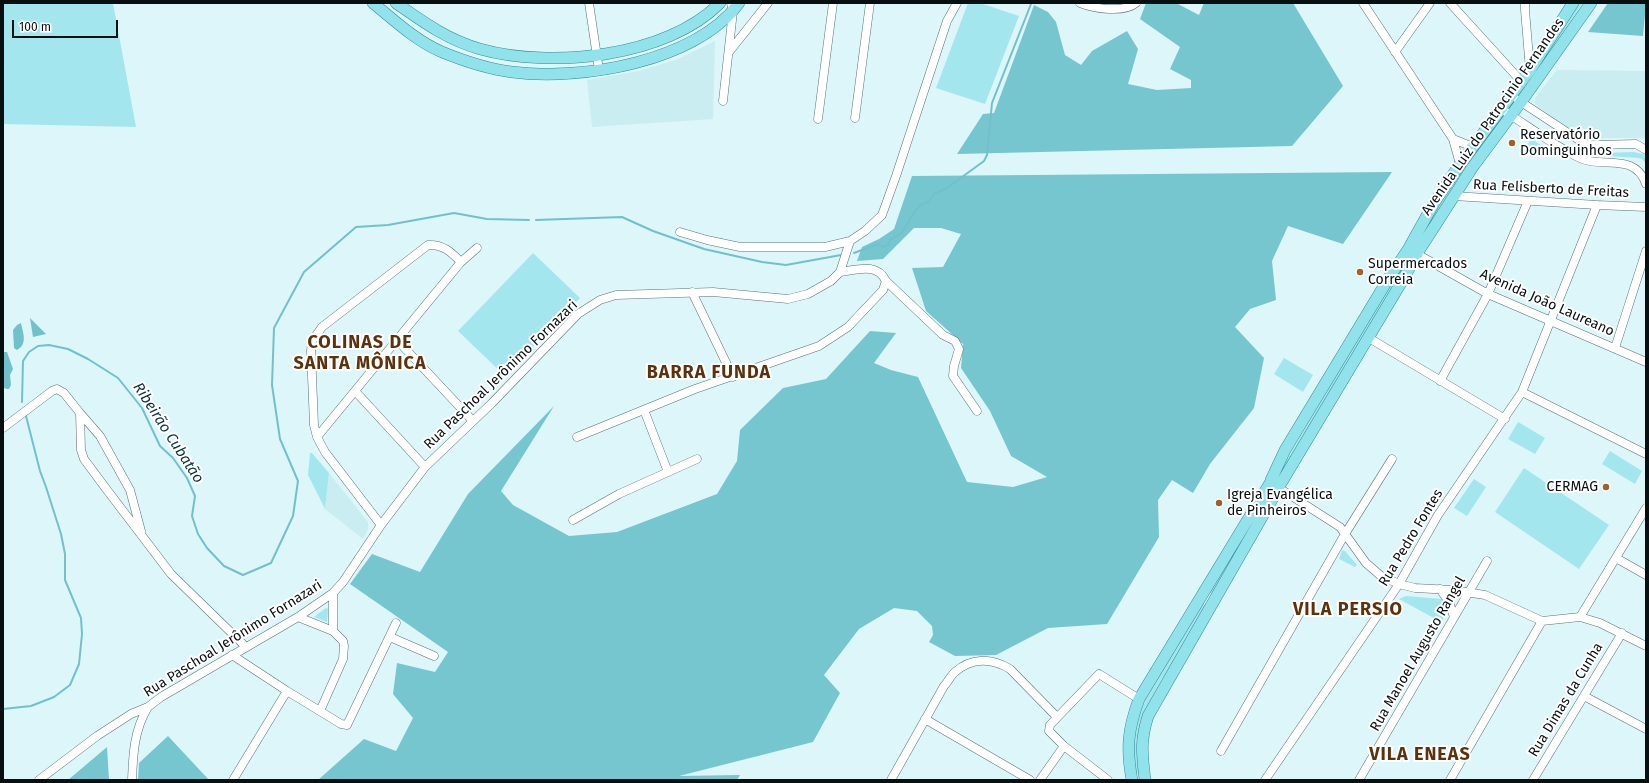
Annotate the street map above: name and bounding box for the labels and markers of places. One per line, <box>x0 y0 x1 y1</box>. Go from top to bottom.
place label: Reservatório Dominguinhos <box>1520 127 1612 160</box>
marker: Reservatório Dominguinhos <box>1507 138 1517 148</box>
place label: Supermercados Correia <box>1368 256 1467 288</box>
marker: Supermercados Correia <box>1355 267 1365 277</box>
place label: CERMAG <box>1547 479 1598 495</box>
marker: CERMAG <box>1601 482 1611 492</box>
place label: Igreja Evangélica de Pinheiros <box>1227 487 1333 520</box>
marker: Igreja Evangélica de Pinheiros <box>1214 498 1224 508</box>

